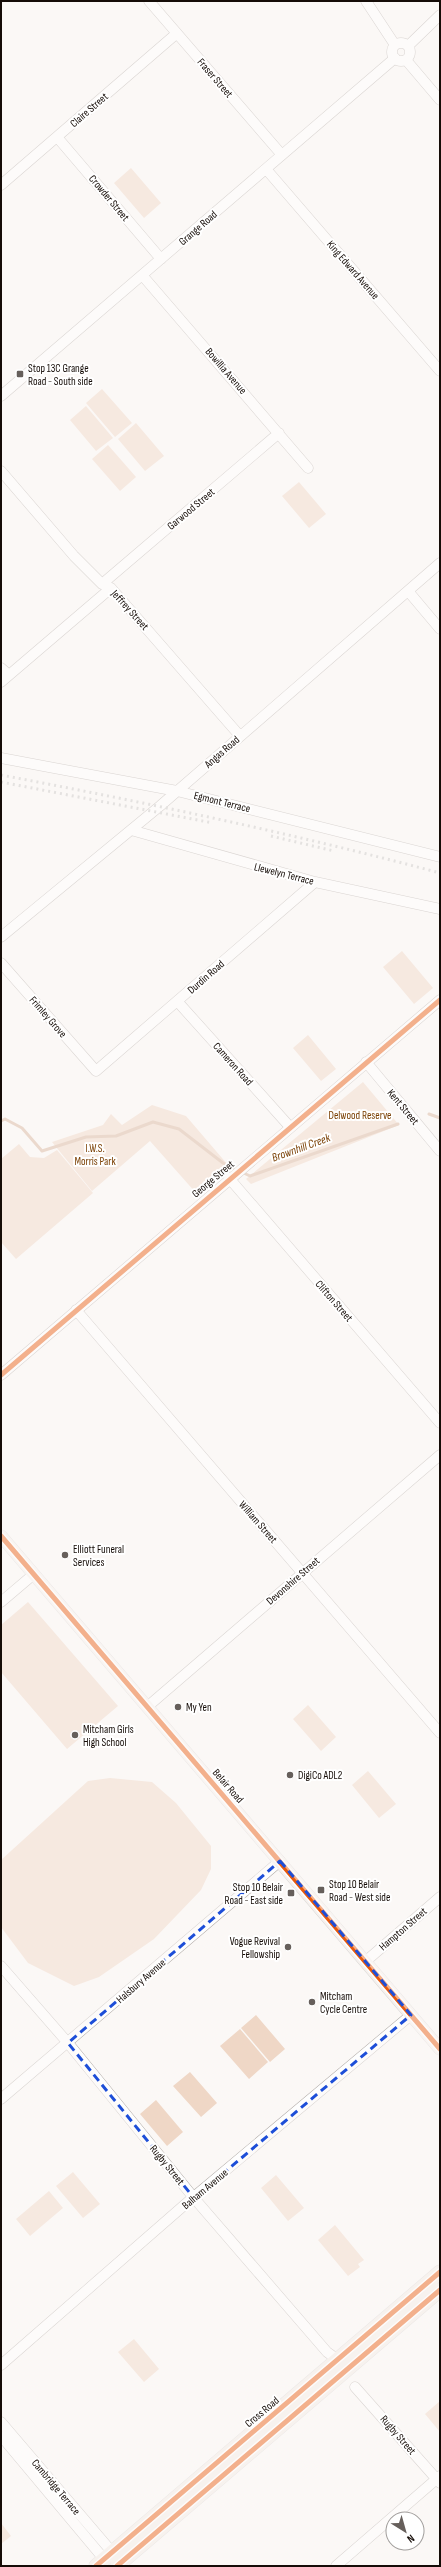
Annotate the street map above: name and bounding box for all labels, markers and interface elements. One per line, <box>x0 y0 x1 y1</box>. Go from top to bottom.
street label: Fraser Street <box>194 56 236 101</box>
street label: Claire Street <box>67 90 111 130</box>
street label: Crowder Street <box>86 172 132 224</box>
street label: Grange Road <box>176 208 220 248</box>
street label: King Edward Avenue <box>324 238 382 302</box>
street label: Bowillia Avenue <box>202 345 250 397</box>
place label: Stop 13C Grange Road - South side <box>28 362 93 388</box>
marker: Stop 13C Grange Road - South side <box>15 369 25 379</box>
street label: Garwood Street <box>165 485 218 533</box>
street label: Jeffrey Street <box>108 587 152 633</box>
street label: Angas Road <box>201 733 242 771</box>
street label: Egmont Terrace <box>192 789 252 815</box>
street label: Llewelyn Terrace <box>253 860 315 888</box>
street label: Durdin Road <box>185 957 227 996</box>
street label: Frimley Grove <box>27 994 69 1040</box>
street label: Cameron Road <box>210 1040 256 1088</box>
street label: Kent Street <box>384 1087 422 1128</box>
park label: Delwood Reserve <box>328 1109 392 1122</box>
water label: Brownhill Creek <box>270 1130 333 1165</box>
park label: I.W.S. Morris Park <box>74 1142 116 1168</box>
street label: George Street <box>189 1157 237 1200</box>
street label: Clifton Street <box>313 1278 356 1325</box>
street label: William Street <box>236 1498 280 1546</box>
place label: Elliott Funeral Services <box>73 1543 124 1569</box>
marker: Elliott Funeral Services <box>60 1550 70 1560</box>
street label: Devonshire Street <box>264 1554 323 1608</box>
place label: My Yen <box>186 1701 212 1714</box>
marker: My Yen <box>173 1702 183 1712</box>
place label: Mitcham Girls High School <box>83 1723 134 1749</box>
marker: Mitcham Girls High School <box>70 1730 80 1740</box>
street label: Belair Road <box>210 1766 247 1806</box>
place label: DigiCo ADL2 <box>298 1769 343 1782</box>
marker: DigiCo ADL2 <box>285 1770 295 1780</box>
place label: Stop 10 Belair Road - West side <box>329 1878 390 1904</box>
place label: Stop 10 Belair Road - East side <box>224 1881 283 1907</box>
marker: Stop 10 Belair Road - West side <box>316 1885 326 1895</box>
marker: Stop 10 Belair Road - East side <box>286 1888 296 1898</box>
street label: Hampton Street <box>376 1904 430 1953</box>
place label: Vogue Revival Fellowship <box>230 1935 280 1961</box>
marker: Vogue Revival Fellowship <box>283 1942 293 1952</box>
street label: Halsbury Avenue <box>114 1956 168 2006</box>
place label: Mitcham Cycle Centre <box>320 1990 367 2016</box>
marker: Mitcham Cycle Centre <box>307 1997 317 2007</box>
street label: Rugby Street <box>147 2142 187 2188</box>
street label: Balham Avenue <box>179 2166 231 2212</box>
street label: Cross Road <box>242 2394 282 2430</box>
street label: Rugby Street <box>377 2413 419 2458</box>
street label: Cambridge Terrace <box>29 2457 83 2517</box>
north arrow <box>385 2511 425 2551</box>
text: N <box>404 2532 417 2546</box>

